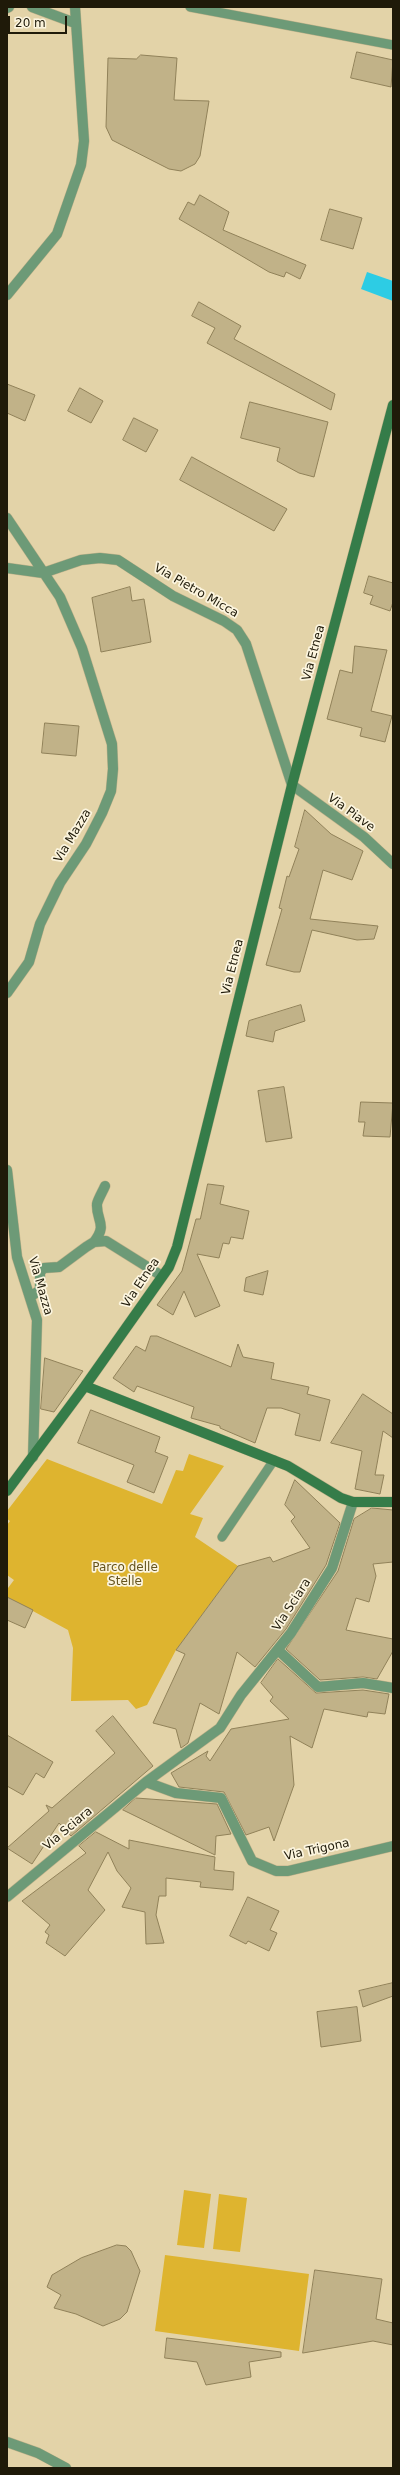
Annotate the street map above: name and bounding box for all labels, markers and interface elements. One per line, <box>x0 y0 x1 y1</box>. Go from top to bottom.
scale bar <box>10 8 69 34</box>
text: 20 m <box>15 16 46 30</box>
street label: Via Pietro Micca <box>151 561 241 621</box>
street label: Via Etnea <box>300 624 328 682</box>
street label: Via Piave <box>325 791 377 835</box>
street label: Via Mazza <box>51 807 95 865</box>
street label: Via Etnea <box>219 938 247 996</box>
street label: Via Mazza <box>25 1255 55 1317</box>
street label: Via Etnea <box>119 1255 163 1311</box>
park label: Parco delle Stelle <box>92 1561 158 1589</box>
street label: Via Sciara <box>270 1576 314 1634</box>
street label: Via Sciara <box>41 1804 95 1854</box>
street label: Via Trigona <box>283 1836 351 1864</box>

